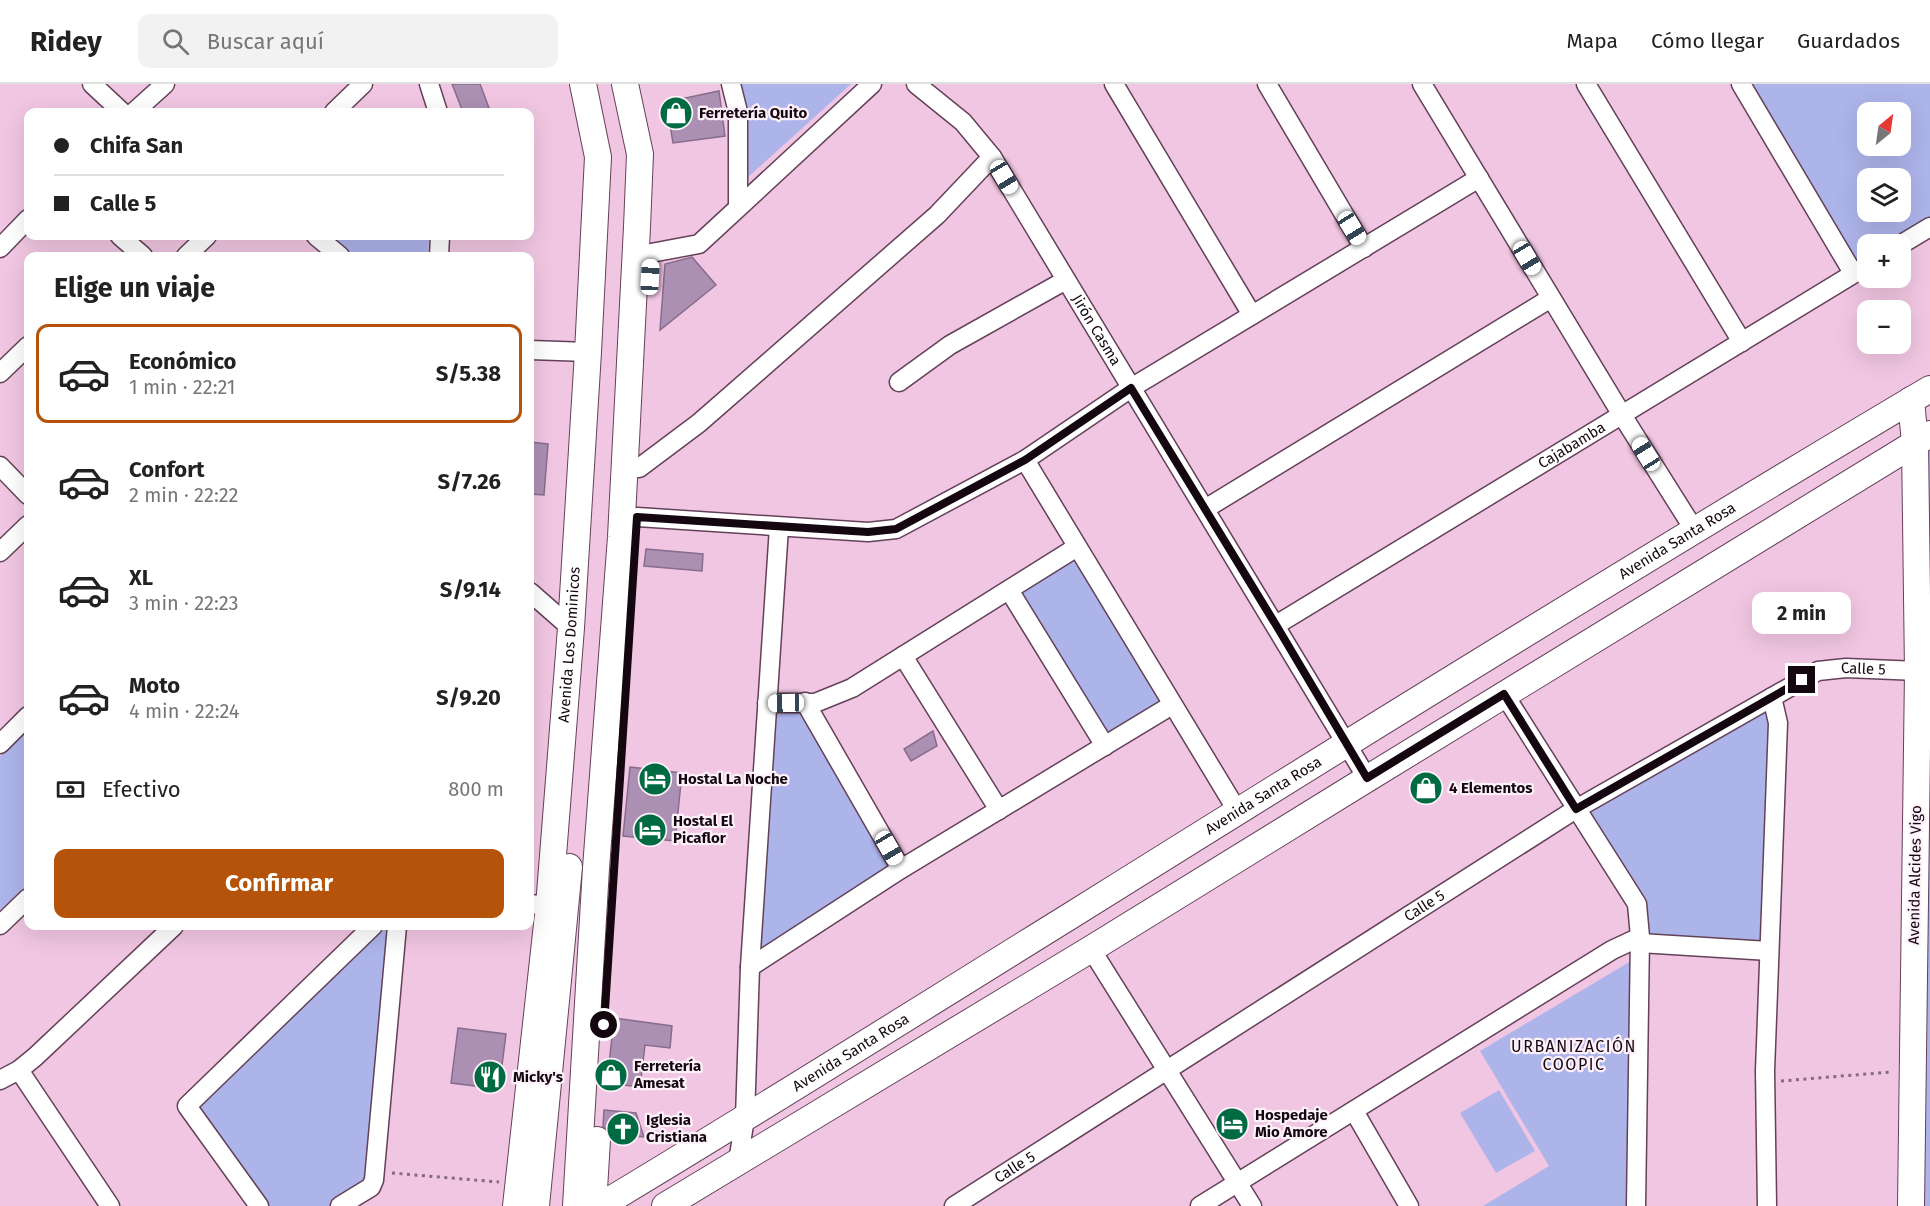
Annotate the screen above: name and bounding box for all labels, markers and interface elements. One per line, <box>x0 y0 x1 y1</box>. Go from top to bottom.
search box <box>138 14 558 68</box>
text: Ridey <box>30 25 102 58</box>
icon: search <box>159 25 192 58</box>
text: Buscar aquí <box>207 28 324 55</box>
text: Mapa <box>1566 28 1618 54</box>
text: Cómo llegar <box>1651 28 1764 54</box>
text: Guardados <box>1797 28 1900 54</box>
shop icon: Ferretería Quito <box>658 95 694 131</box>
north arrow <box>1857 102 1911 156</box>
map controls <box>1857 102 1911 354</box>
place label: Ferretería Quito <box>699 104 807 122</box>
text: Chifa San <box>90 132 183 159</box>
car <box>987 157 1021 197</box>
button: layers <box>1857 168 1911 222</box>
text: Calle 5 <box>90 190 156 217</box>
car <box>1335 208 1369 248</box>
button: + <box>1857 234 1911 288</box>
car <box>1510 238 1544 278</box>
car <box>640 259 660 295</box>
text: Elige un viaje <box>54 272 215 304</box>
street label: Jirón Casma <box>1068 291 1125 369</box>
button: − <box>1857 300 1911 354</box>
icon: car <box>57 347 111 401</box>
text: Económico <box>129 348 236 375</box>
text: S/5.38 <box>436 360 501 387</box>
text: 1 min · 22:21 <box>129 375 236 399</box>
street label: Cajabamba <box>1535 418 1609 473</box>
car <box>1629 434 1663 474</box>
icon: car <box>57 455 111 509</box>
text: Confort <box>129 456 205 483</box>
text: S/7.26 <box>438 468 501 495</box>
text: 2 min · 22:22 <box>129 483 239 507</box>
street label: Avenida Santa Rosa <box>1615 498 1739 583</box>
icon: car <box>57 563 111 617</box>
text: XL <box>129 564 153 591</box>
street label: Avenida Los Dominicos <box>555 566 584 723</box>
text: S/9.14 <box>440 576 501 603</box>
text: 3 min · 22:23 <box>129 591 239 615</box>
callout: 2 min <box>1752 593 1852 635</box>
text: 2 min <box>1777 601 1826 625</box>
street label: Calle 5 <box>1840 659 1886 679</box>
route end <box>1788 666 1815 693</box>
icon: car <box>57 671 111 725</box>
text: Moto <box>129 672 180 699</box>
text: S/9.20 <box>436 684 501 711</box>
car <box>768 694 804 712</box>
text: 4 min · 22:24 <box>129 699 239 723</box>
street label: Avenida Santa Rosa <box>1202 753 1325 838</box>
hotel icon: Hostal La Noche <box>637 761 673 797</box>
place label: Hostal La Noche <box>678 770 788 788</box>
shop icon: 4 Elementos <box>1408 770 1444 806</box>
icon: cash <box>54 773 87 806</box>
text: Efectivo <box>102 776 181 803</box>
text: 800 m <box>448 777 504 801</box>
place label: 4 Elementos <box>1449 779 1533 797</box>
street label: Avenida Alcides Vigo <box>1905 805 1925 945</box>
hotel icon: Hostal El Picaflor <box>632 812 668 848</box>
place label: Hostal El Picaflor <box>673 812 733 847</box>
car <box>872 828 906 868</box>
button: Confirmar <box>54 849 504 918</box>
street label: Calle 5 <box>1401 886 1448 925</box>
street label: Avenida Santa Rosa <box>789 1010 912 1095</box>
route start <box>590 1011 617 1038</box>
district label: URBANIZACIÓN COOPIC <box>1511 1036 1637 1074</box>
shop icon: Ferretería Amesat <box>593 1057 629 1093</box>
place label: Ferretería Amesat <box>633 1057 701 1092</box>
restaurant icon: Micky's <box>472 1059 508 1095</box>
place label: Micky's <box>513 1068 563 1086</box>
hotel icon: Hospedaje Mio Amore <box>1214 1106 1250 1142</box>
place label: Hospedaje Mio Amore <box>1255 1106 1328 1141</box>
church icon: Iglesia Cristiana <box>605 1111 641 1147</box>
place label: Iglesia Cristiana <box>646 1111 707 1146</box>
street label: Calle 5 <box>991 1148 1038 1187</box>

